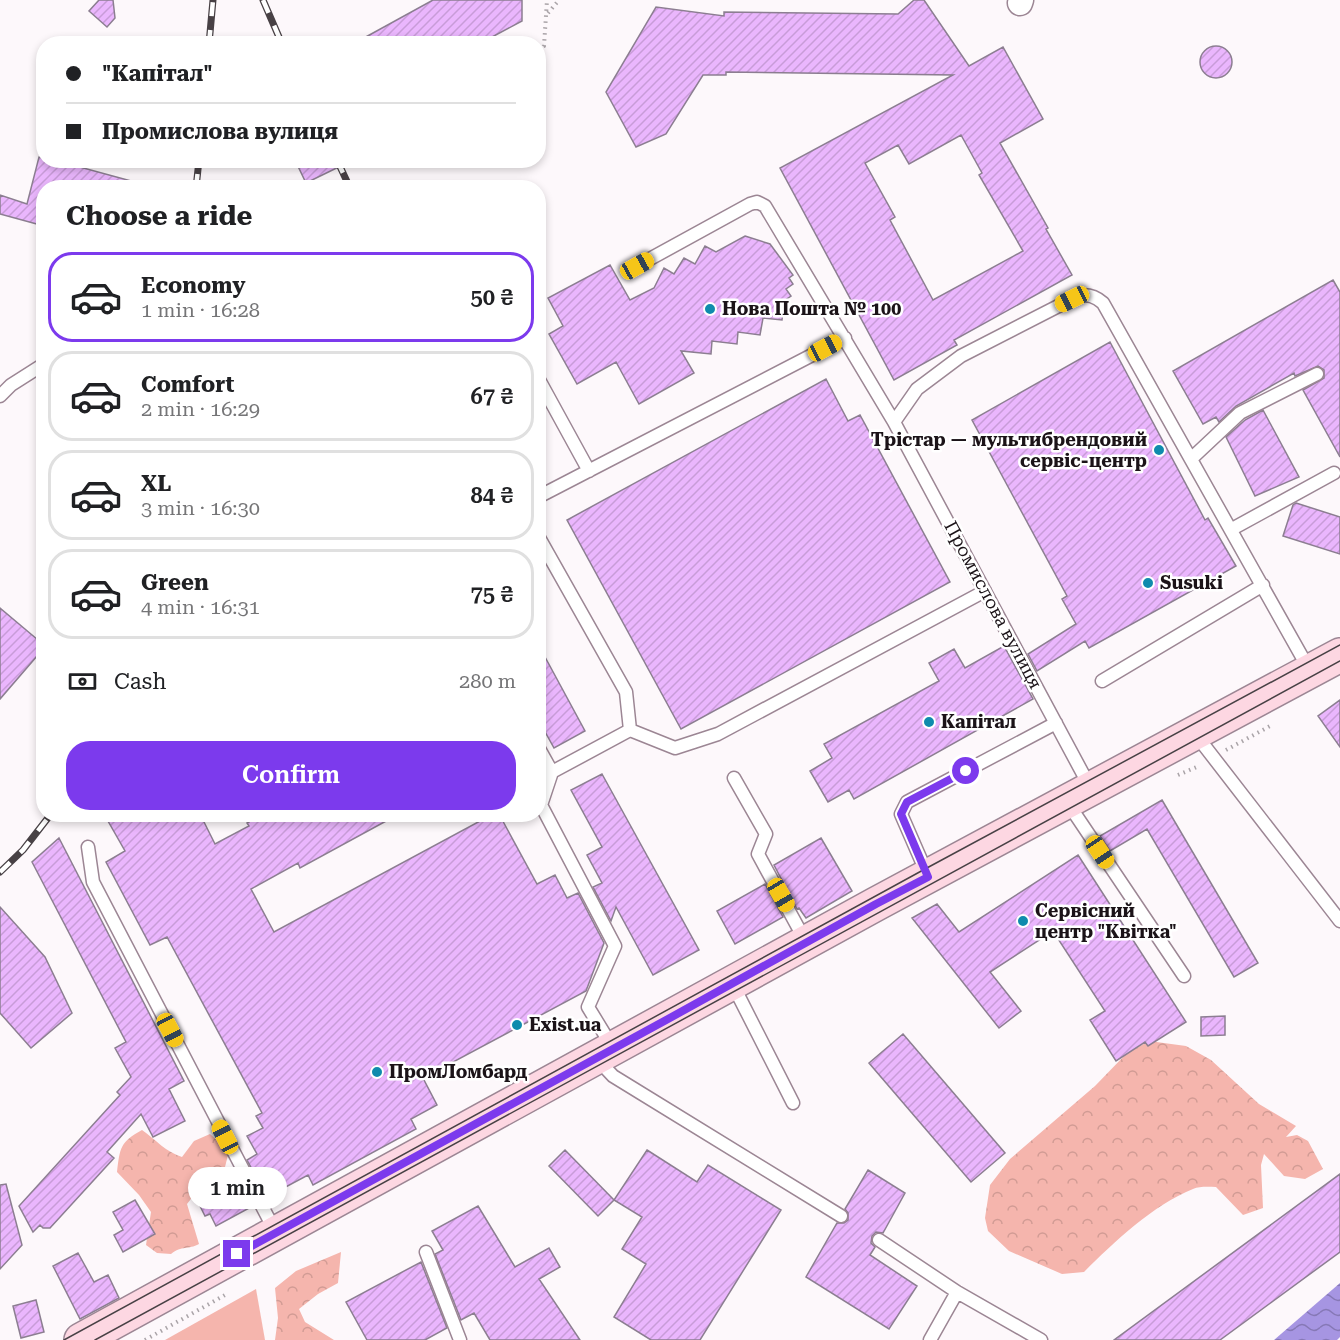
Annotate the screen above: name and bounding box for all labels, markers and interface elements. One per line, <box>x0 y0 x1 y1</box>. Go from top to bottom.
text: "Капітал" <box>102 61 213 86</box>
text: Промислова вулиця <box>102 119 338 144</box>
text: Choose a ride <box>66 200 252 232</box>
car <box>617 249 657 283</box>
icon: car <box>69 270 123 324</box>
text: Economy <box>141 273 245 298</box>
car <box>1052 283 1092 315</box>
text: 50 ₴ <box>470 285 513 310</box>
text: 1 min · 16:28 <box>141 298 260 322</box>
place label: Нова Пошта № 100 <box>722 298 901 319</box>
marker: Нова Пошта № 100 <box>703 302 717 316</box>
car <box>805 332 845 364</box>
icon: car <box>69 369 123 423</box>
text: Comfort <box>141 372 234 397</box>
text: 67 ₴ <box>470 384 513 409</box>
text: 2 min · 16:29 <box>141 397 260 421</box>
place label: Трістар — мультибрендовий сервіс-центр <box>871 429 1147 471</box>
marker: Трістар — мультибрендовий сервіс-центр <box>1152 443 1166 457</box>
icon: car <box>69 468 123 522</box>
text: XL <box>141 471 171 496</box>
text: 84 ₴ <box>470 483 513 508</box>
text: 3 min · 16:30 <box>141 496 260 520</box>
street label: Промислова вулиця <box>940 517 1047 692</box>
icon: car <box>69 567 123 621</box>
text: Green <box>141 570 209 595</box>
place label: Susuki <box>1160 572 1223 593</box>
marker: Susuki <box>1141 576 1155 590</box>
text: 75 ₴ <box>470 582 513 607</box>
text: 4 min · 16:31 <box>141 595 260 619</box>
icon: cash <box>66 665 99 698</box>
text: Cash <box>114 669 166 694</box>
text: 280 m <box>459 669 516 693</box>
place label: Капітал <box>941 711 1016 732</box>
marker: Капітал <box>922 715 936 729</box>
button: Confirm <box>66 741 516 810</box>
route start <box>952 757 979 784</box>
car <box>1082 832 1118 872</box>
car <box>764 875 798 915</box>
place label: Сервісний центр "Квітка" <box>1035 900 1177 942</box>
marker: Сервісний центр "Квітка" <box>1016 914 1030 928</box>
car <box>154 1010 186 1050</box>
place label: Exist.ua <box>529 1014 602 1035</box>
marker: Exist.ua <box>510 1018 524 1032</box>
place label: ПромЛомбард <box>389 1061 528 1082</box>
marker: ПромЛомбард <box>370 1065 384 1079</box>
car <box>209 1117 241 1157</box>
callout: 1 min <box>188 1167 286 1209</box>
text: 1 min <box>210 1176 265 1200</box>
route end <box>223 1240 250 1267</box>

